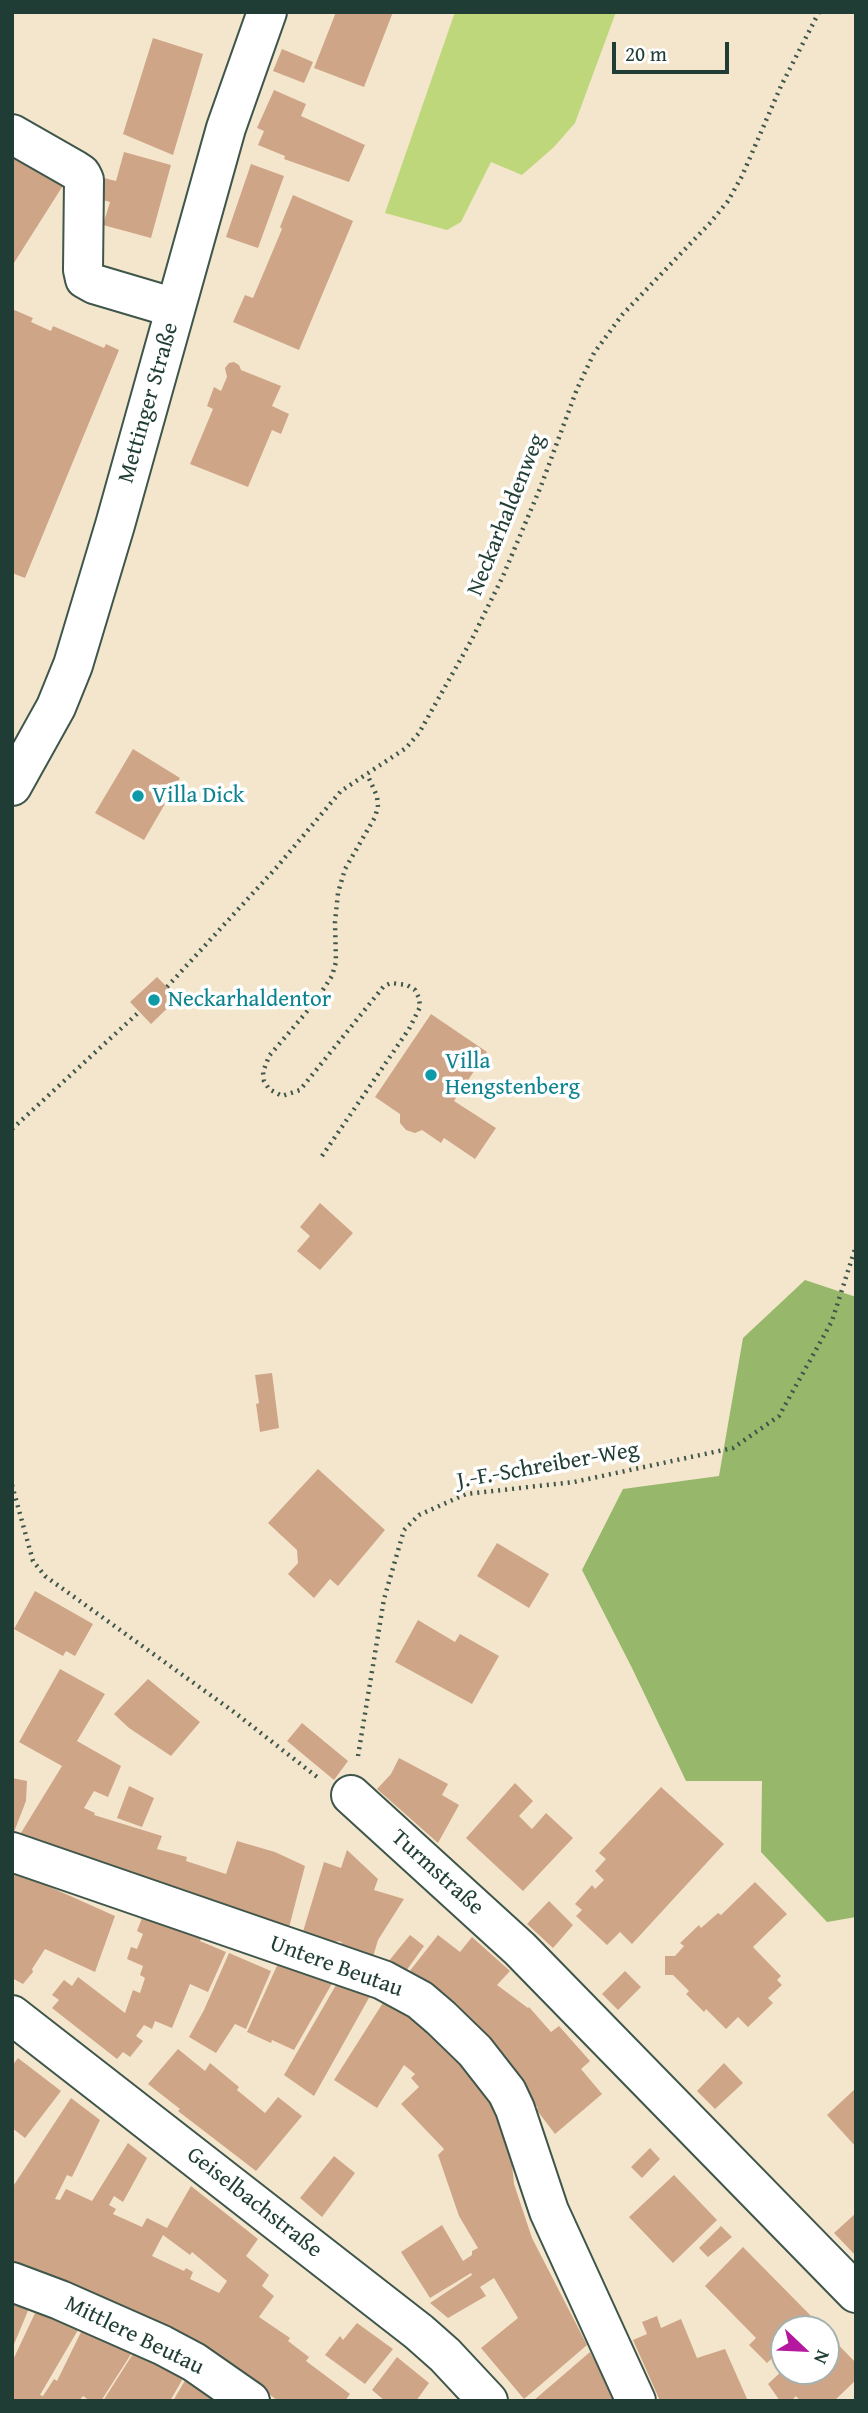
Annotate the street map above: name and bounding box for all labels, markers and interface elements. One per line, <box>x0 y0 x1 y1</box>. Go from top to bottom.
scale bar <box>616 28 733 72</box>
text: 20 m <box>625 38 667 69</box>
street label: Mettinger Straße <box>113 320 185 486</box>
street label: Neckarhaldenweg <box>462 430 552 600</box>
place label: Villa Dick <box>152 782 244 810</box>
marker: Villa Dick <box>130 788 146 804</box>
place label: Neckarhaldentor <box>168 986 331 1014</box>
marker: Neckarhaldentor <box>146 992 162 1008</box>
place label: Villa Hengstenberg <box>445 1048 580 1102</box>
marker: Villa Hengstenberg <box>423 1067 439 1083</box>
street label: J.-F.-Schreiber-Weg <box>455 1436 641 1496</box>
street label: Turmstraße <box>385 1824 489 1922</box>
street label: Untere Beutau <box>266 1930 406 2004</box>
street label: Geiselbachstraße <box>181 2142 327 2264</box>
street label: Mittlere Beutau <box>60 2290 208 2382</box>
north arrow <box>770 2315 840 2385</box>
text: N <box>807 2346 838 2369</box>

